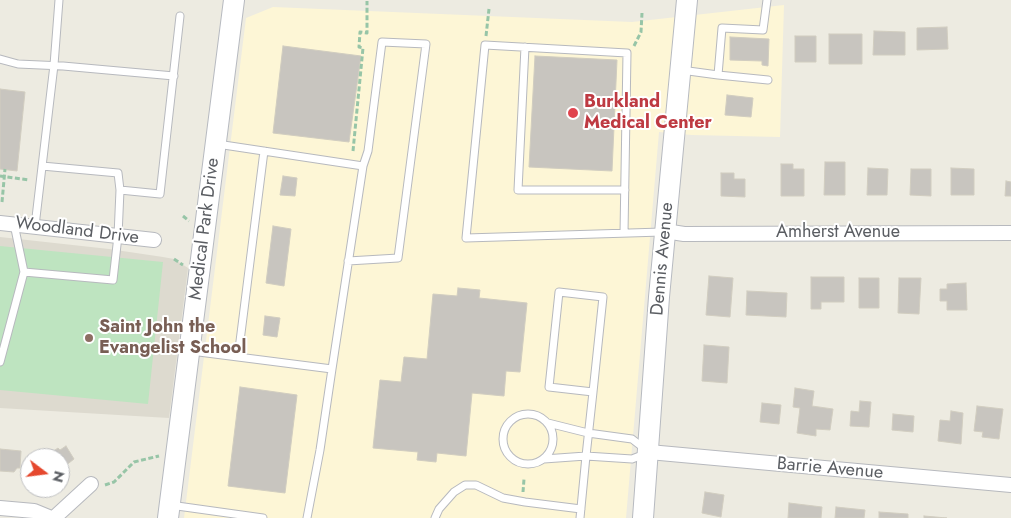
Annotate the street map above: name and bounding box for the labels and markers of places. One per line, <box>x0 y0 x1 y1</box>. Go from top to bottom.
place label: Burkland Medical Center <box>584 92 712 134</box>
marker: Burkland Medical Center <box>566 106 580 120</box>
place label: Saint John the Evangelist School <box>99 317 246 359</box>
marker: Saint John the Evangelist School <box>83 332 95 344</box>

